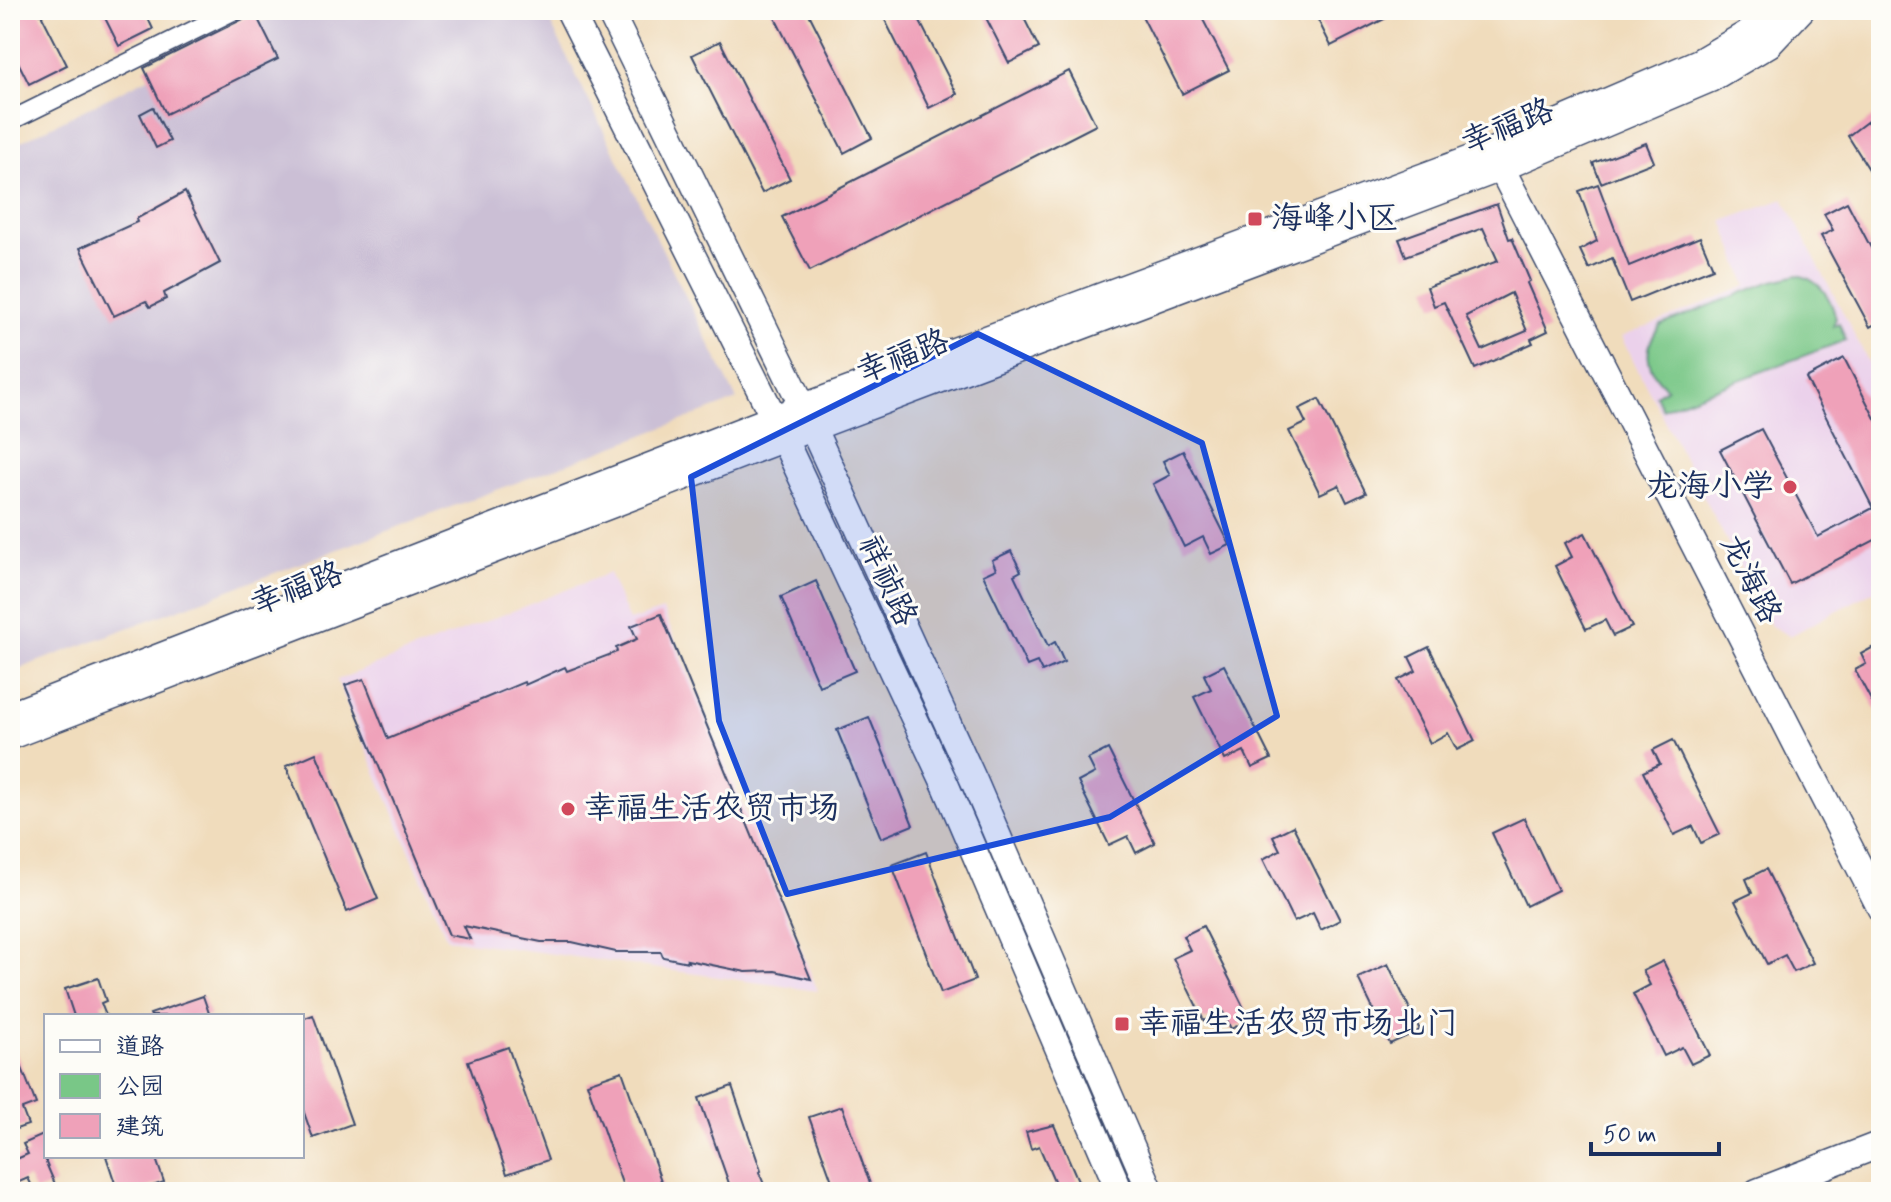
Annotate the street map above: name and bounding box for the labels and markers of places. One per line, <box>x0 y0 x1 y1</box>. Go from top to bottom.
place label: 海峰小区 <box>1271 198 1399 240</box>
marker: 海峰小区 <box>1246 210 1264 228</box>
place label: 龙海小学 <box>1646 466 1774 508</box>
marker: 龙海小学 <box>1781 478 1799 496</box>
place label: 幸福生活农贸市场 <box>584 788 840 830</box>
marker: 幸福生活农贸市场 <box>559 800 577 818</box>
place label: 幸福生活农贸市场北门 <box>1138 1003 1458 1045</box>
marker: 幸福生活农贸市场北门 <box>1113 1015 1131 1033</box>

